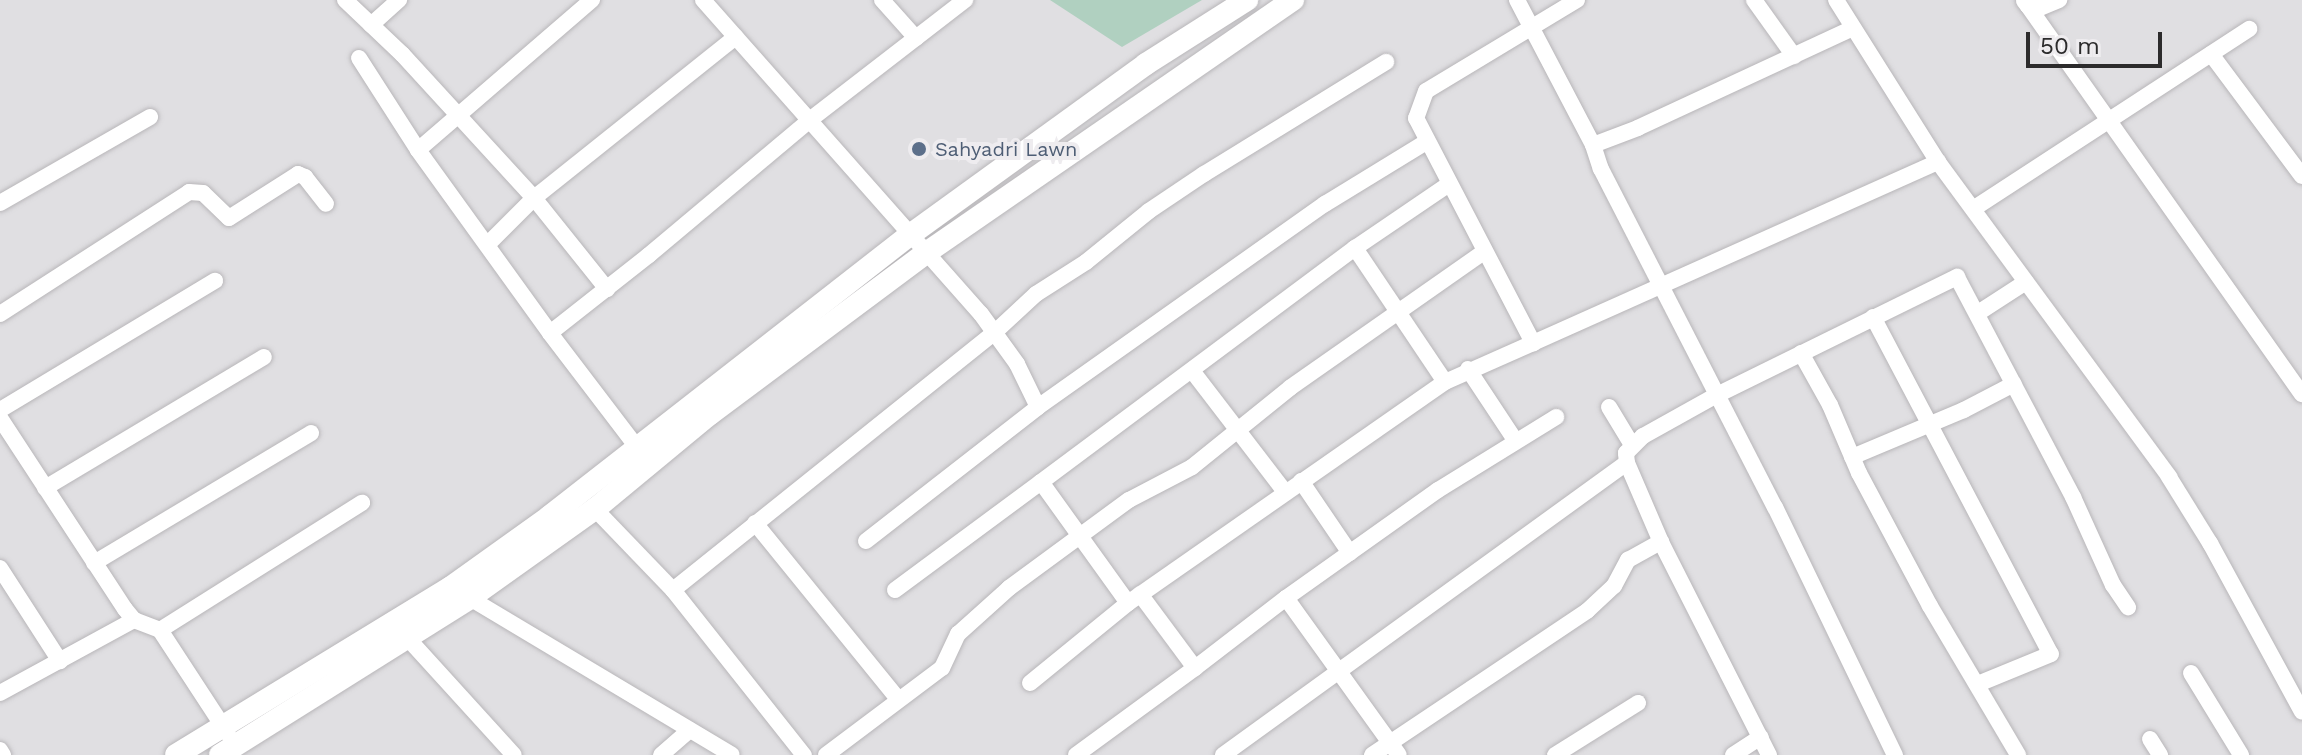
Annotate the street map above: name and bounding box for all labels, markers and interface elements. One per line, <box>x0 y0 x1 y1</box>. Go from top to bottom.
scale bar <box>2030 16 2166 66</box>
text: 50 m <box>2040 32 2100 60</box>
place label: Sahyadri Lawn <box>935 137 1077 161</box>
marker: Sahyadri Lawn <box>910 140 928 158</box>

